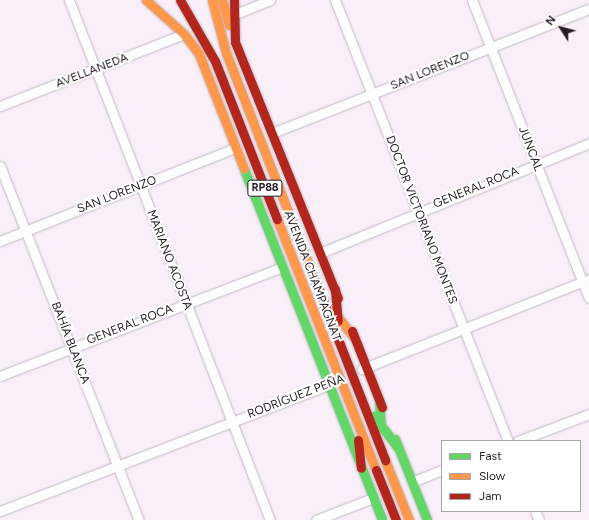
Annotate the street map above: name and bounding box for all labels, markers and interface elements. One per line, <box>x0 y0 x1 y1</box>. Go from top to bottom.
north arrow <box>541 8 581 48</box>
text: N <box>543 13 559 28</box>
street label: SAN LORENZO <box>388 49 472 93</box>
street label: AVELLANEDA <box>54 51 130 91</box>
street label: JUNCAL <box>515 124 545 174</box>
street label: DOCTOR VICTORIANO MONTES <box>382 134 460 306</box>
street label: GENERAL ROCA <box>431 164 521 212</box>
street label: SAN LORENZO <box>75 173 159 217</box>
road number: RP88 <box>247 179 283 197</box>
street label: MARIANO ACOSTA <box>143 208 195 312</box>
street label: AVENIDA CHAMPAGNAT <box>280 209 344 343</box>
street label: BAHÍA BLANCA <box>48 300 92 386</box>
street label: GENERAL ROCA <box>85 302 175 348</box>
street label: RODRÍGUEZ PEÑA <box>245 372 347 422</box>
legend <box>441 440 581 512</box>
text: Fast <box>479 449 502 463</box>
text: Slow <box>479 469 505 483</box>
text: Jam <box>479 489 502 503</box>

